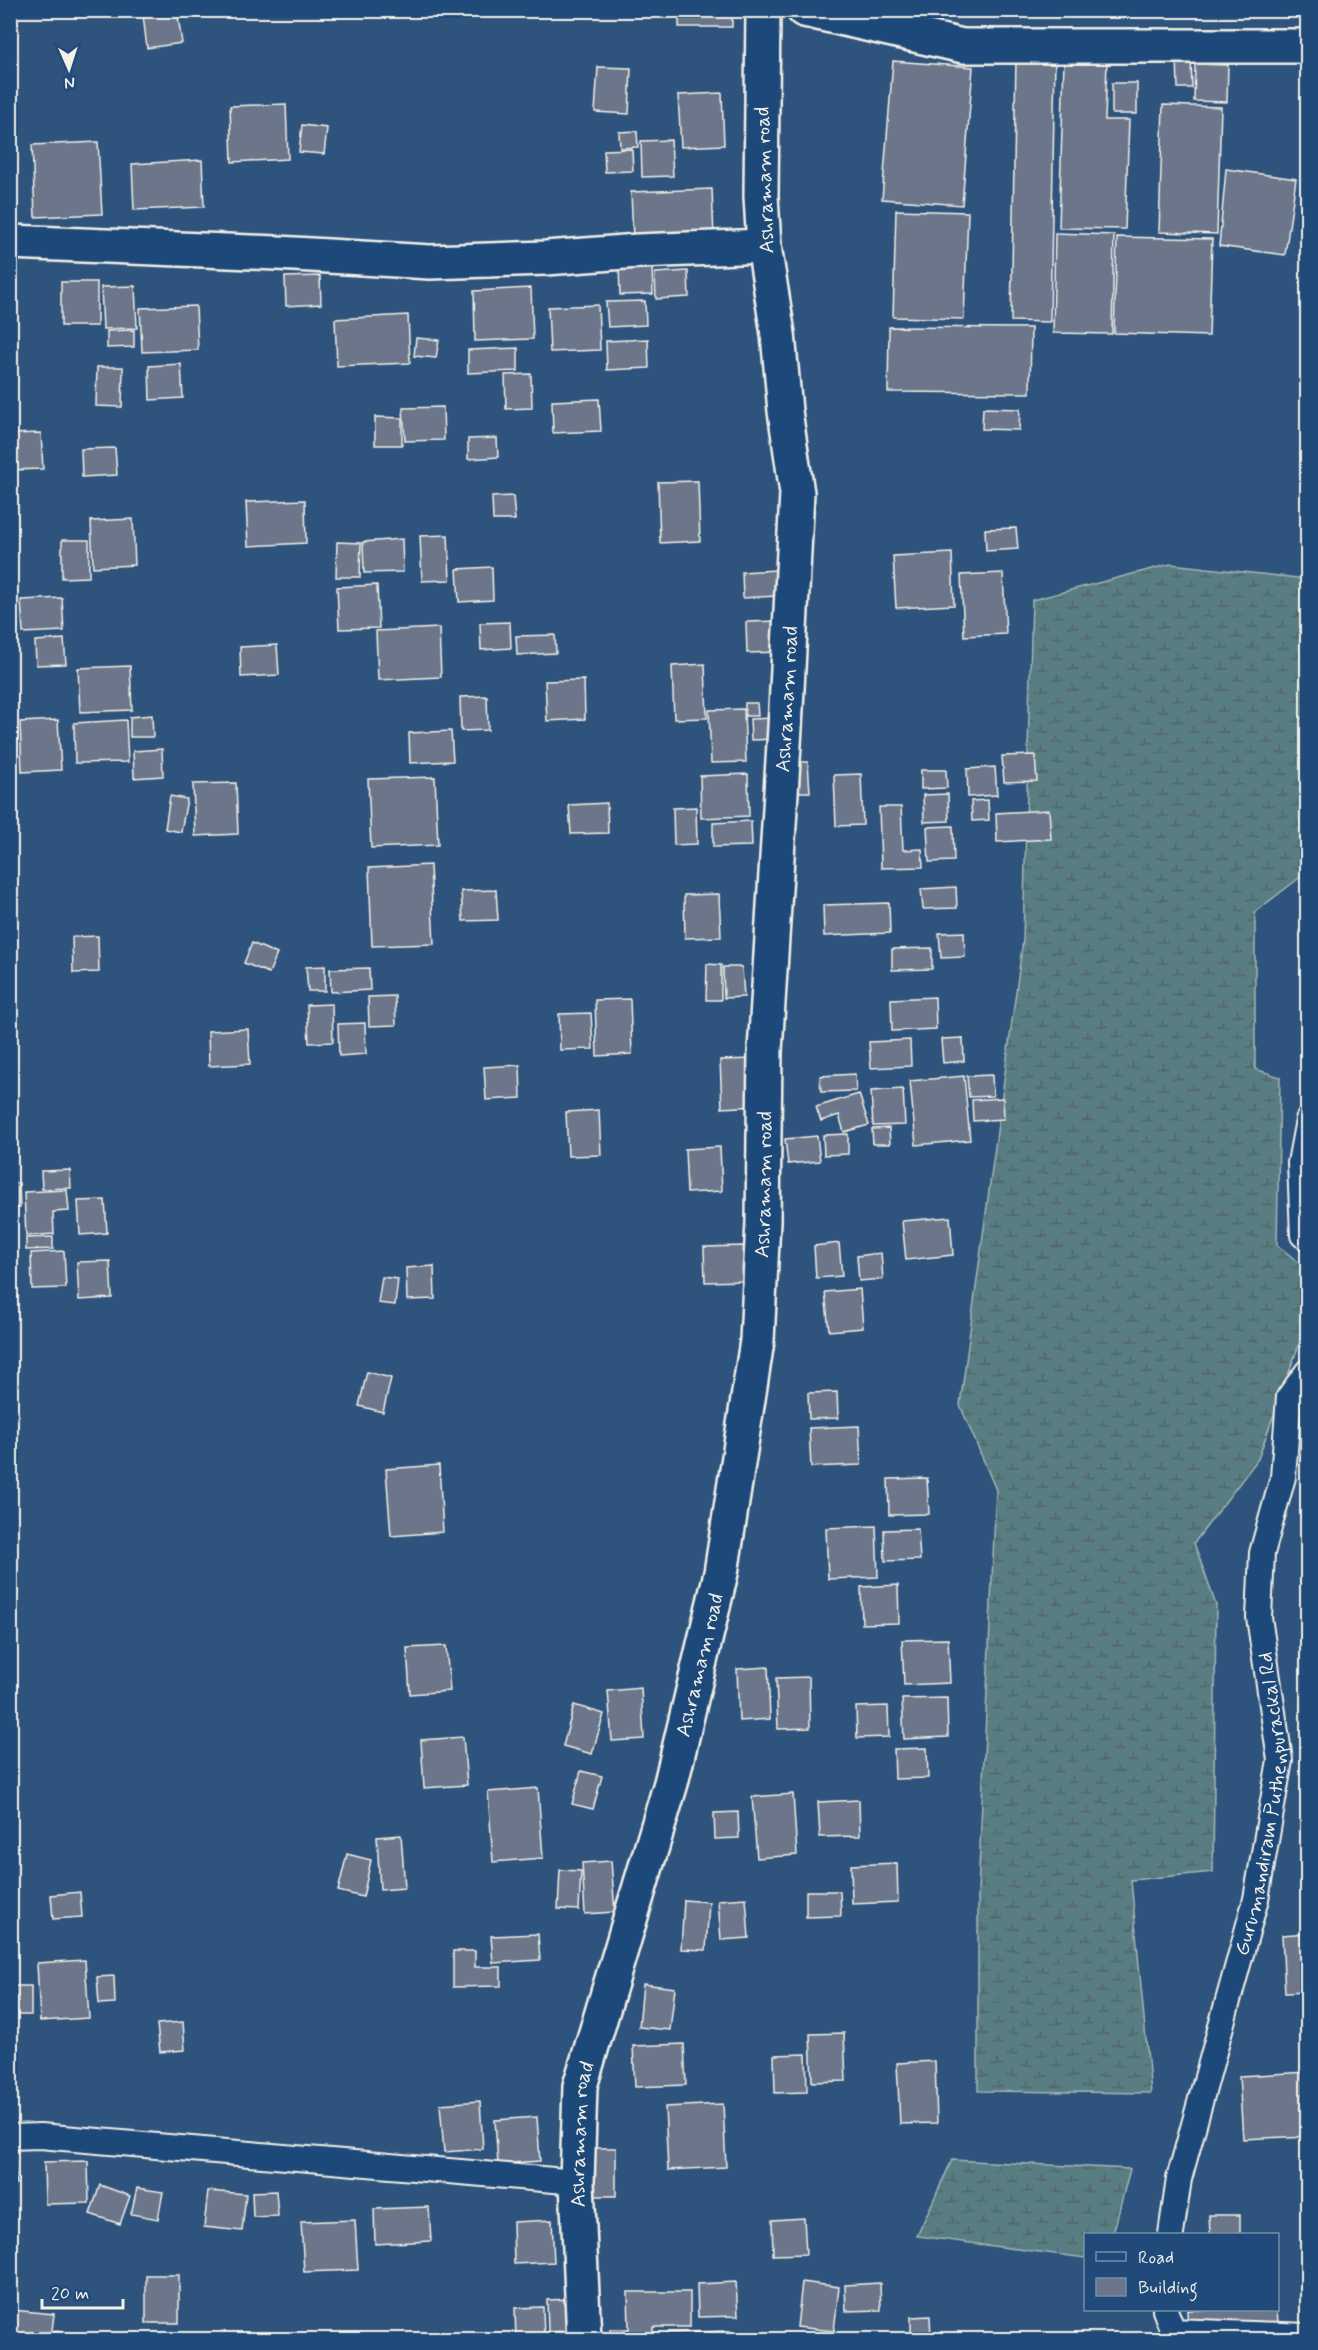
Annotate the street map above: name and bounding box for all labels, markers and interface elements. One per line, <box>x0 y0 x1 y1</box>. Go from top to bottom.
north arrow <box>39 39 99 99</box>
text: N <box>64 72 76 93</box>
street label: Ashramam road <box>748 106 782 254</box>
street label: Ashramam road <box>769 625 805 773</box>
street label: Ashramam road <box>748 1111 779 1259</box>
street label: Ashramam road <box>669 1590 731 1740</box>
street label: Gurumandiram Puthenpurackal Rd <box>1228 1650 1295 1959</box>
street label: Ashramam road <box>564 2058 602 2208</box>
legend <box>1084 2233 1279 2311</box>
text: Road <box>1138 2246 1174 2270</box>
scale bar <box>42 2272 123 2310</box>
text: Building <box>1138 2276 1198 2302</box>
text: 20 m <box>51 2282 89 2306</box>

